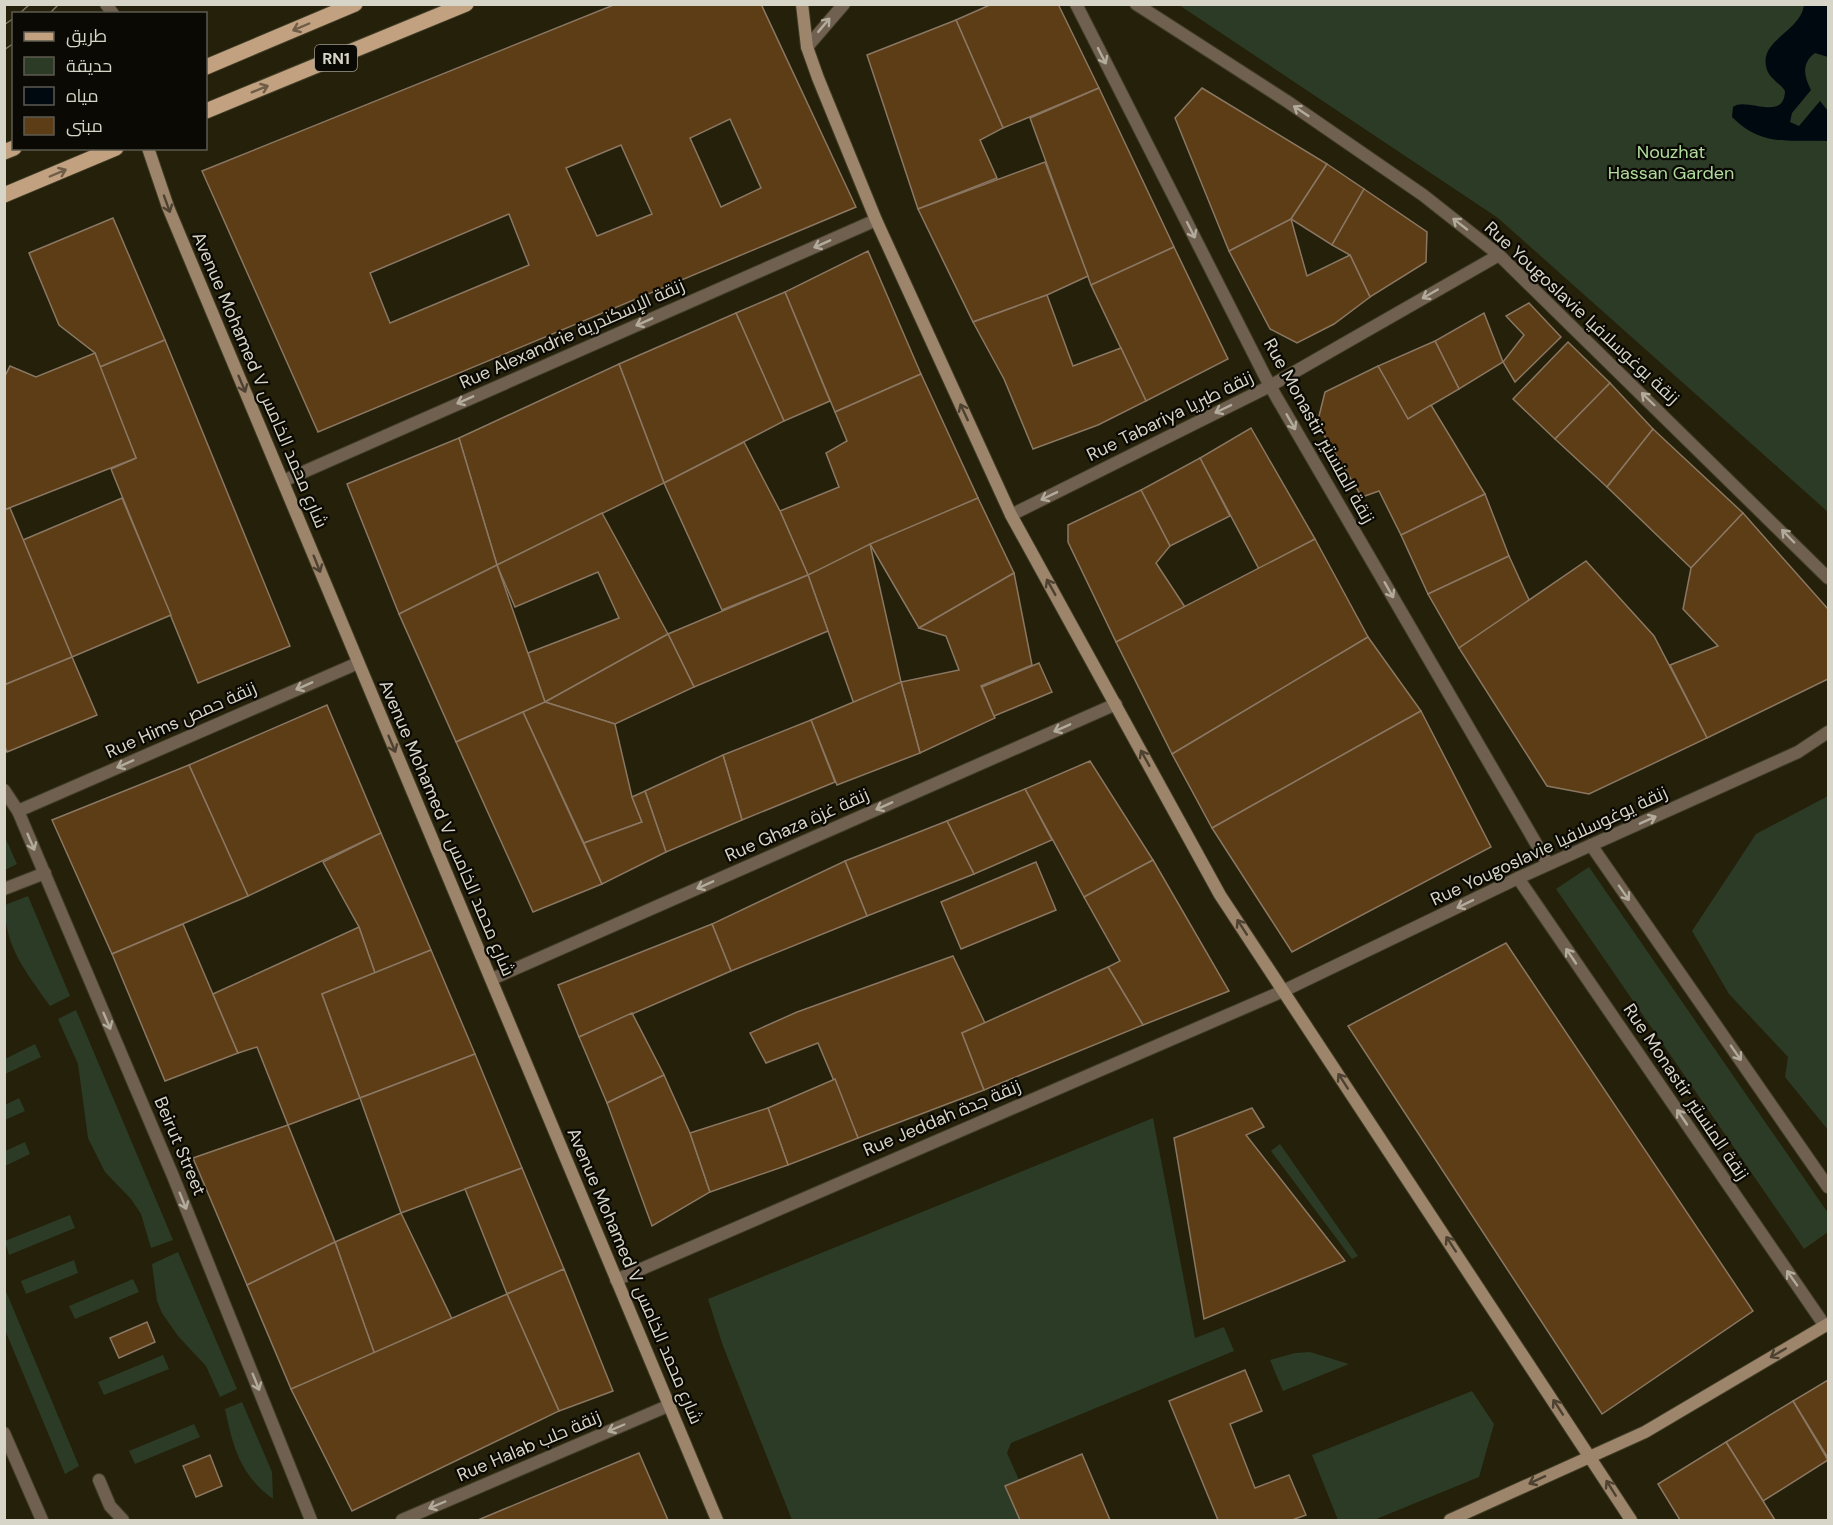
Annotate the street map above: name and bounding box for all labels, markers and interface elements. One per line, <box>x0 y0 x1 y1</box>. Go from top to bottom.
legend <box>12 12 207 150</box>
one-way arrow <box>818 17 831 33</box>
one-way arrow <box>292 22 311 33</box>
text: طريق <box>66 24 107 48</box>
road number: RN1 <box>315 45 357 71</box>
one-way arrow <box>1097 47 1109 65</box>
text: حديقة <box>66 54 112 78</box>
one-way arrow <box>250 83 268 94</box>
text: مياه <box>66 84 99 108</box>
one-way arrow <box>1293 105 1309 117</box>
text: مبنى <box>66 114 103 138</box>
park label: Nouzhat Hassan Garden <box>1608 140 1734 185</box>
one-way arrow <box>49 167 67 178</box>
one-way arrow <box>163 194 174 213</box>
street label: Rue Yougoslavie زنقة يوغوسلافيا <box>1479 216 1685 410</box>
one-way arrow <box>1452 217 1468 230</box>
one-way arrow <box>1186 221 1197 239</box>
street label: Avenue Mohamed V شارع محمد الخامس <box>187 228 333 532</box>
one-way arrow <box>814 239 832 250</box>
street label: Rue Alexandrie زنقة الإسكندرية <box>456 273 688 395</box>
one-way arrow <box>1422 288 1439 300</box>
one-way arrow <box>635 317 653 328</box>
street label: Rue Monastir زنقة المنستير <box>1258 334 1380 528</box>
street label: Rue Tabariya زنقة طبريا <box>1083 365 1257 467</box>
one-way arrow <box>237 374 248 392</box>
one-way arrow <box>1641 392 1656 407</box>
one-way arrow <box>456 395 475 406</box>
one-way arrow <box>958 404 970 422</box>
one-way arrow <box>1214 404 1232 416</box>
one-way arrow <box>1285 413 1297 430</box>
one-way arrow <box>1040 491 1058 503</box>
one-way arrow <box>1780 528 1795 543</box>
one-way arrow <box>312 554 323 573</box>
one-way arrow <box>1045 579 1057 596</box>
one-way arrow <box>1383 581 1395 598</box>
street label: Rue Hims زنقة حمص <box>102 676 260 764</box>
street label: Avenue Mohamed V شارع محمد الخامس <box>374 676 520 980</box>
one-way arrow <box>295 681 313 692</box>
one-way arrow <box>1054 722 1072 734</box>
one-way arrow <box>387 734 398 752</box>
one-way arrow <box>1139 749 1150 767</box>
one-way arrow <box>117 759 135 770</box>
street label: Rue Yougoslavie زنقة يوغوسلافيا <box>1427 780 1671 912</box>
street label: Rue Ghaza زنقة غزة <box>721 782 873 868</box>
one-way arrow <box>875 801 894 812</box>
one-way arrow <box>1639 813 1657 824</box>
one-way arrow <box>26 832 37 851</box>
one-way arrow <box>697 880 715 891</box>
one-way arrow <box>1618 885 1630 901</box>
one-way arrow <box>1457 898 1475 910</box>
one-way arrow <box>1235 919 1247 936</box>
one-way arrow <box>1565 948 1577 965</box>
street label: Rue Monastir زنقة المنستير <box>1618 999 1754 1185</box>
one-way arrow <box>102 1012 114 1030</box>
one-way arrow <box>1730 1045 1742 1061</box>
one-way arrow <box>1337 1073 1350 1090</box>
street label: Rue Jeddah زنقة جدة <box>859 1074 1025 1162</box>
street label: Beirut Street <box>148 1093 212 1199</box>
one-way arrow <box>1676 1109 1688 1125</box>
street label: Avenue Mohamed V شارع محمد الخامس <box>562 1124 708 1428</box>
one-way arrow <box>178 1191 189 1210</box>
one-way arrow <box>1445 1236 1457 1253</box>
one-way arrow <box>1786 1270 1798 1286</box>
one-way arrow <box>1770 1348 1787 1360</box>
one-way arrow <box>251 1372 262 1391</box>
one-way arrow <box>1552 1399 1564 1416</box>
street label: Rue Halab زنقة حلب <box>453 1405 605 1487</box>
one-way arrow <box>608 1423 626 1434</box>
one-way arrow <box>1529 1475 1547 1487</box>
one-way arrow <box>1604 1480 1616 1497</box>
one-way arrow <box>429 1500 447 1511</box>

